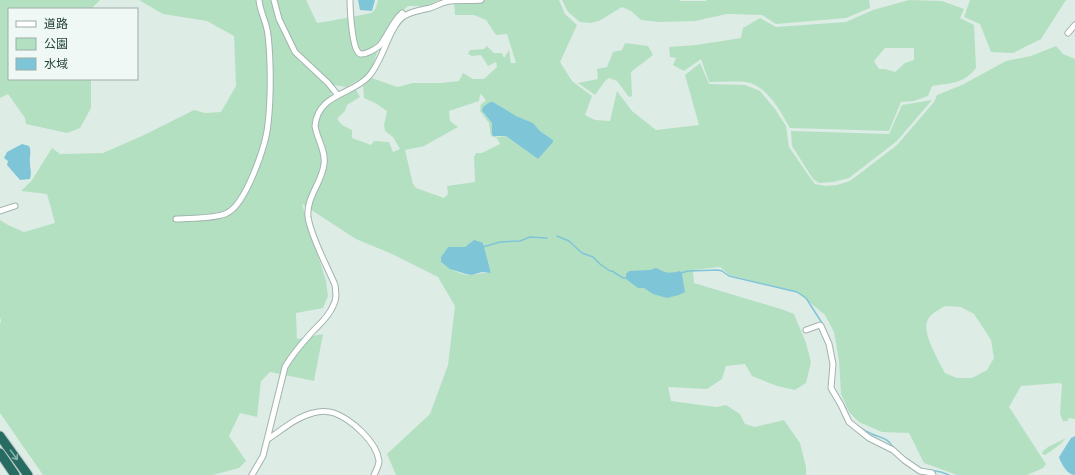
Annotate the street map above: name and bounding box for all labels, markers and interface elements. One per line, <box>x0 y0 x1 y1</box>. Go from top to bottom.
legend <box>8 8 138 80</box>
text: 道路 <box>44 16 68 31</box>
text: 公園 <box>44 36 68 51</box>
text: 水域 <box>44 56 68 71</box>
one-way arrow <box>10 450 18 461</box>

